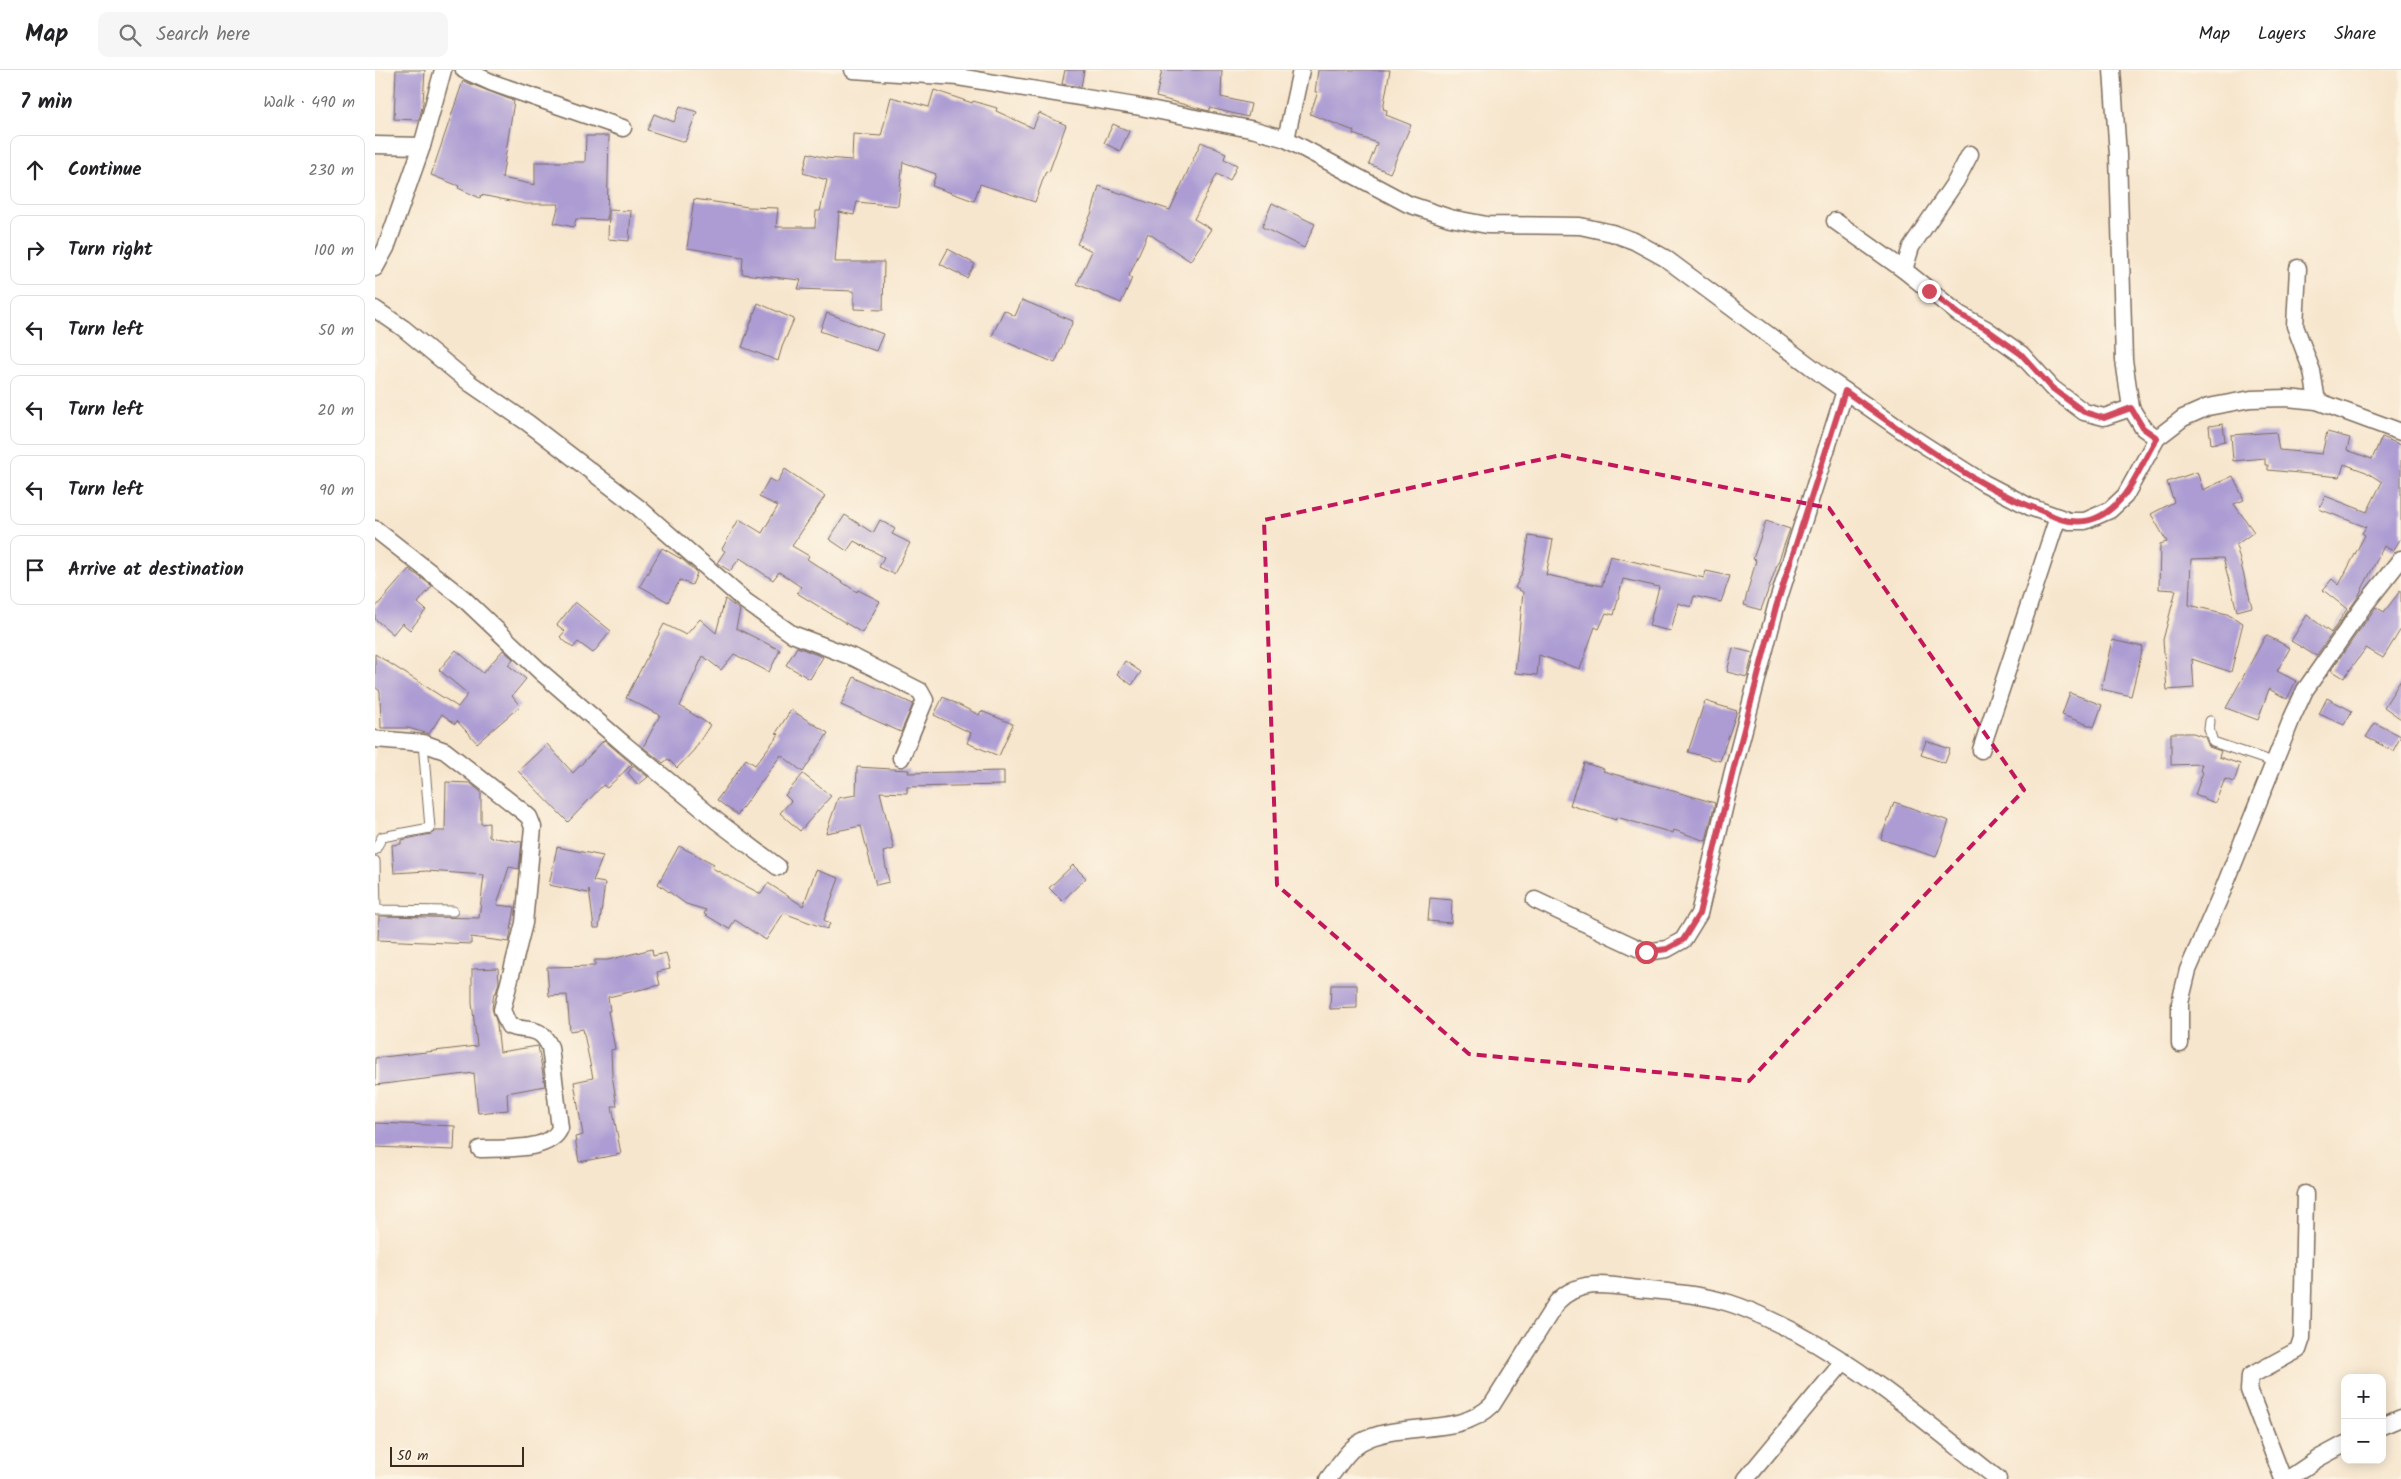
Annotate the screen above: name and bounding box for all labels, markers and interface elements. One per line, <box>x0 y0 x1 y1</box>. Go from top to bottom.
search box <box>98 12 448 57</box>
text: Map <box>25 15 68 54</box>
text: Search here <box>156 20 250 50</box>
text: Map <box>2199 20 2230 49</box>
text: Layers <box>2258 20 2306 49</box>
text: Share <box>2334 20 2376 49</box>
icon: search <box>116 21 144 49</box>
text: 7 min <box>20 86 72 119</box>
text: Walk · 490 m <box>263 90 355 115</box>
text: Continue <box>68 155 141 185</box>
icon: ahead <box>21 156 49 184</box>
text: 230 m <box>308 158 354 183</box>
text: Turn right <box>68 235 153 265</box>
icon: right <box>21 236 49 264</box>
text: 100 m <box>314 238 354 263</box>
route end <box>1918 280 1941 303</box>
text: Turn left <box>68 315 143 345</box>
icon: left <box>21 316 49 344</box>
text: 50 m <box>318 318 354 343</box>
text: Turn left <box>68 395 143 425</box>
icon: left <box>21 396 49 424</box>
text: 20 m <box>318 398 354 423</box>
text: Turn left <box>68 475 143 505</box>
icon: left <box>21 476 49 504</box>
text: 90 m <box>319 478 354 503</box>
text: Arrive at destination <box>68 555 244 585</box>
icon: arrive <box>21 556 49 584</box>
route start <box>1635 941 1658 964</box>
map controls <box>2341 1374 2386 1464</box>
button: + <box>2341 1374 2386 1419</box>
button: − <box>2341 1419 2386 1464</box>
scale bar <box>390 1444 524 1467</box>
text: 50 m <box>397 1445 428 1467</box>

